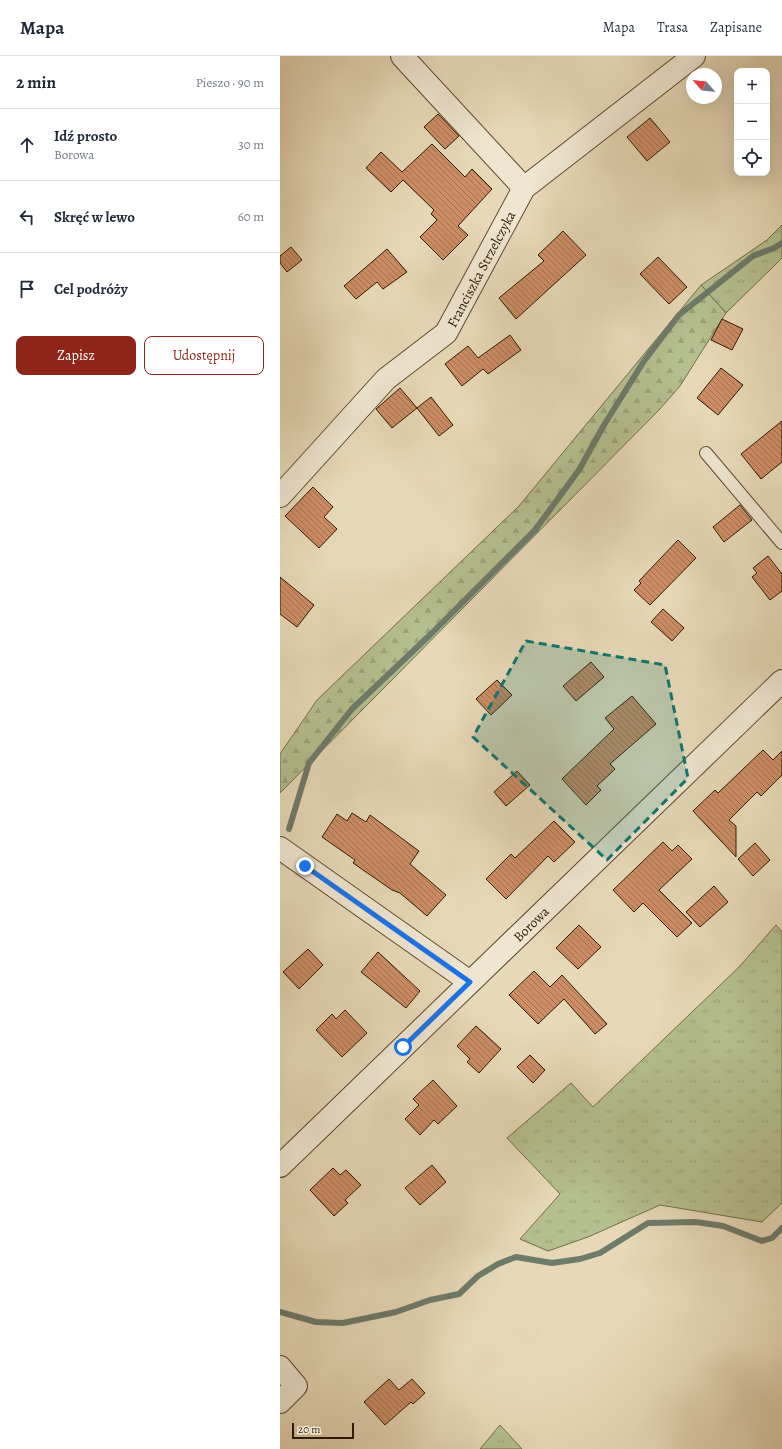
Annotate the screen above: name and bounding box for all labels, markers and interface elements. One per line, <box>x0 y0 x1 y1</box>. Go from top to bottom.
text: Mapa <box>20 15 64 41</box>
text: Mapa <box>603 18 635 37</box>
text: Trasa <box>657 18 688 37</box>
text: Zapisane <box>710 18 762 37</box>
north arrow <box>686 68 722 104</box>
map controls <box>734 68 770 176</box>
button: + <box>734 68 770 104</box>
text: 2 min <box>16 71 56 94</box>
text: Pieszo · 90 m <box>196 74 264 91</box>
button: − <box>734 104 770 140</box>
text: Idź prosto <box>54 126 117 146</box>
icon: ahead <box>16 134 38 156</box>
text: 30 m <box>238 136 264 153</box>
button: locate <box>734 140 770 176</box>
text: Borowa <box>54 146 94 163</box>
icon: left <box>16 206 38 228</box>
text: Skręć w lewo <box>54 207 135 227</box>
street label: Franciszka Strzelczyka <box>443 207 520 331</box>
text: 60 m <box>238 208 264 225</box>
icon: arrive <box>16 278 38 300</box>
text: Cel podróży <box>54 279 128 299</box>
button: Zapisz <box>16 336 136 375</box>
button: Udostępnij <box>144 336 264 375</box>
route end <box>296 857 314 875</box>
street label: Borowa <box>509 902 554 946</box>
route start <box>394 1038 412 1056</box>
scale bar <box>292 1421 354 1440</box>
text: 20 m <box>298 1422 320 1437</box>

